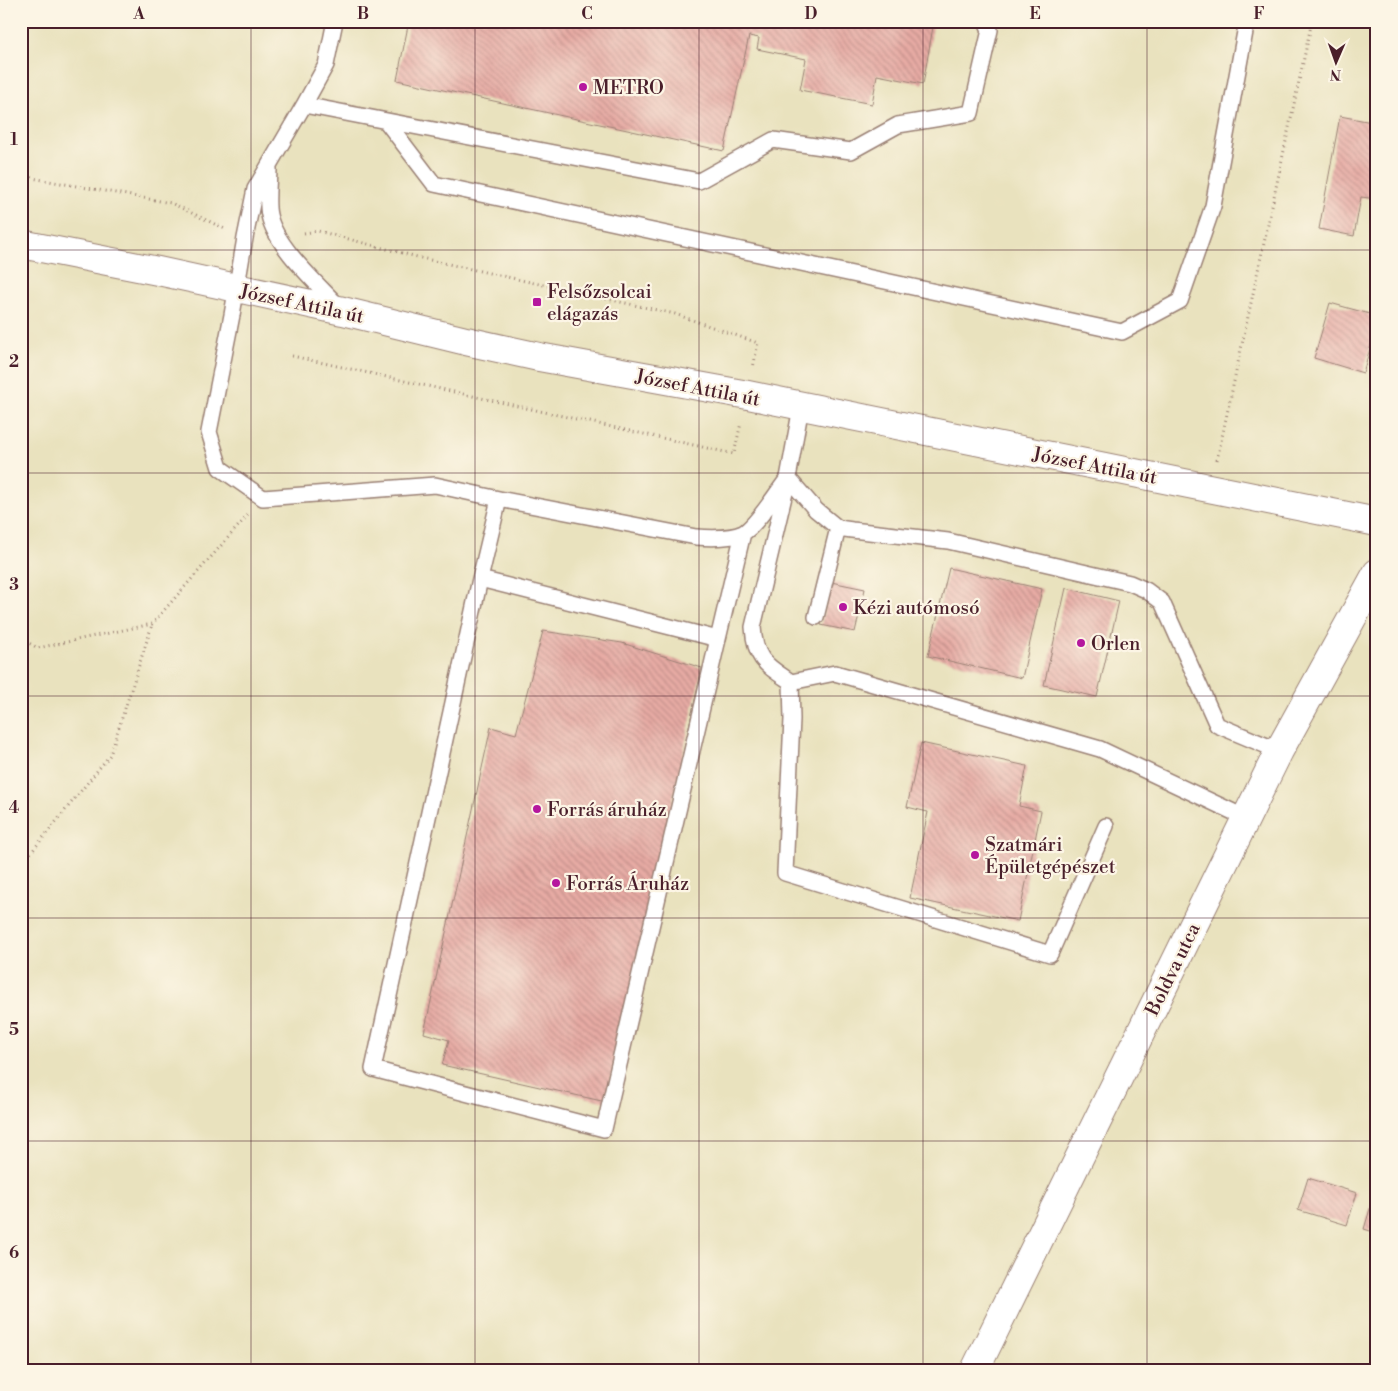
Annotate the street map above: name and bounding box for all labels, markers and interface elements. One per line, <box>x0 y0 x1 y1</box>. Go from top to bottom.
text: A <box>132 4 145 24</box>
text: B <box>357 4 369 24</box>
text: C <box>581 4 593 24</box>
text: D <box>805 4 818 24</box>
text: E <box>1029 4 1041 24</box>
text: F <box>1253 4 1265 24</box>
north arrow <box>1310 38 1360 88</box>
text: N <box>1330 65 1341 83</box>
place label: METRO <box>593 76 664 100</box>
marker: METRO <box>577 81 589 93</box>
text: 1 <box>10 130 18 150</box>
street label: József Attila út <box>237 279 366 329</box>
place label: Felsőzsolcai elágazás <box>547 280 652 326</box>
marker: Felsőzsolcai elágazás <box>531 296 543 308</box>
text: 2 <box>9 352 19 372</box>
street label: József Attila út <box>633 364 762 412</box>
street label: József Attila út <box>1030 442 1159 490</box>
text: 3 <box>9 575 19 595</box>
place label: Kézi autómosó <box>853 596 980 620</box>
marker: Kézi autómosó <box>837 601 849 613</box>
place label: Orlen <box>1091 632 1140 656</box>
marker: Orlen <box>1075 637 1087 649</box>
text: 4 <box>9 798 20 818</box>
place label: Forrás áruház <box>547 798 667 822</box>
marker: Forrás áruház <box>531 803 543 815</box>
place label: Szatmári Épületgépészet <box>985 833 1116 879</box>
marker: Szatmári Épületgépészet <box>969 849 981 861</box>
place label: Forrás Áruház <box>566 871 689 896</box>
marker: Forrás Áruház <box>550 877 562 889</box>
street label: Boldva utca <box>1140 919 1206 1021</box>
text: 5 <box>9 1020 19 1040</box>
text: 6 <box>9 1243 19 1263</box>

